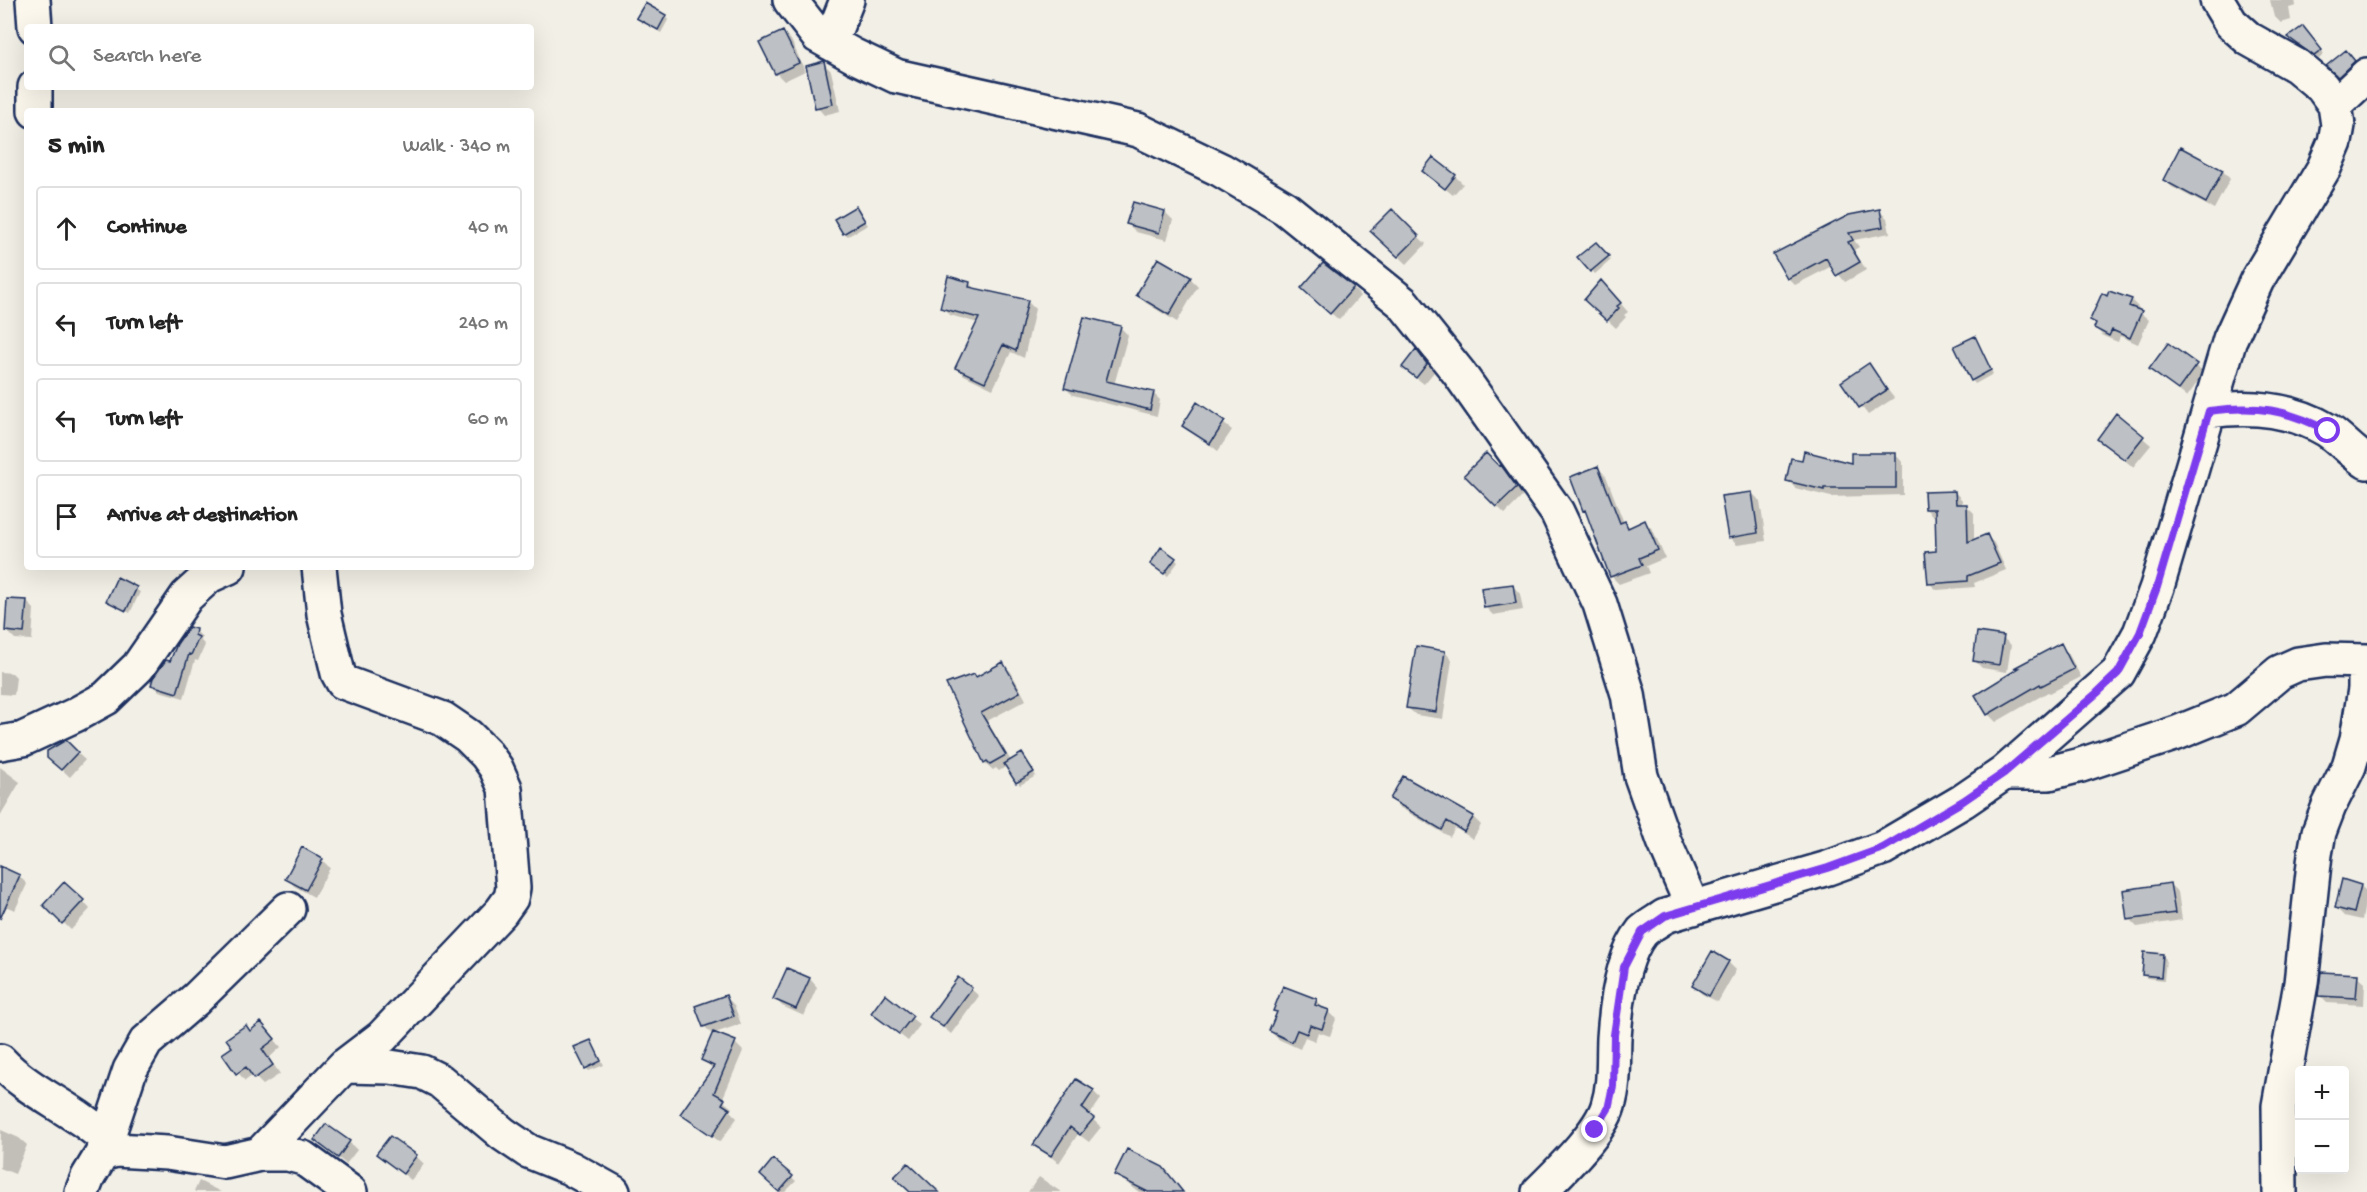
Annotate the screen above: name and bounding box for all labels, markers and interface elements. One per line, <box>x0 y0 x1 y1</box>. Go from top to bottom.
search box <box>24 24 534 90</box>
icon: search <box>45 41 78 74</box>
text: Search here <box>93 44 201 70</box>
text: 5 min <box>48 132 104 163</box>
text: Walk · 340 m <box>403 136 510 159</box>
icon: ahead <box>50 212 83 245</box>
text: Continue <box>107 215 187 241</box>
text: 40 m <box>468 217 508 240</box>
icon: left <box>50 308 83 341</box>
text: Turn left <box>107 311 181 337</box>
text: 240 m <box>458 313 508 336</box>
icon: left <box>50 404 83 437</box>
text: Turn left <box>107 407 181 433</box>
text: 60 m <box>468 409 508 432</box>
route start <box>2314 417 2340 443</box>
icon: arrive <box>50 500 83 533</box>
text: Arrive at destination <box>107 503 297 529</box>
map controls <box>2295 1066 2349 1174</box>
button: + <box>2295 1066 2349 1120</box>
route end <box>1581 1116 1607 1142</box>
button: − <box>2295 1120 2349 1174</box>

